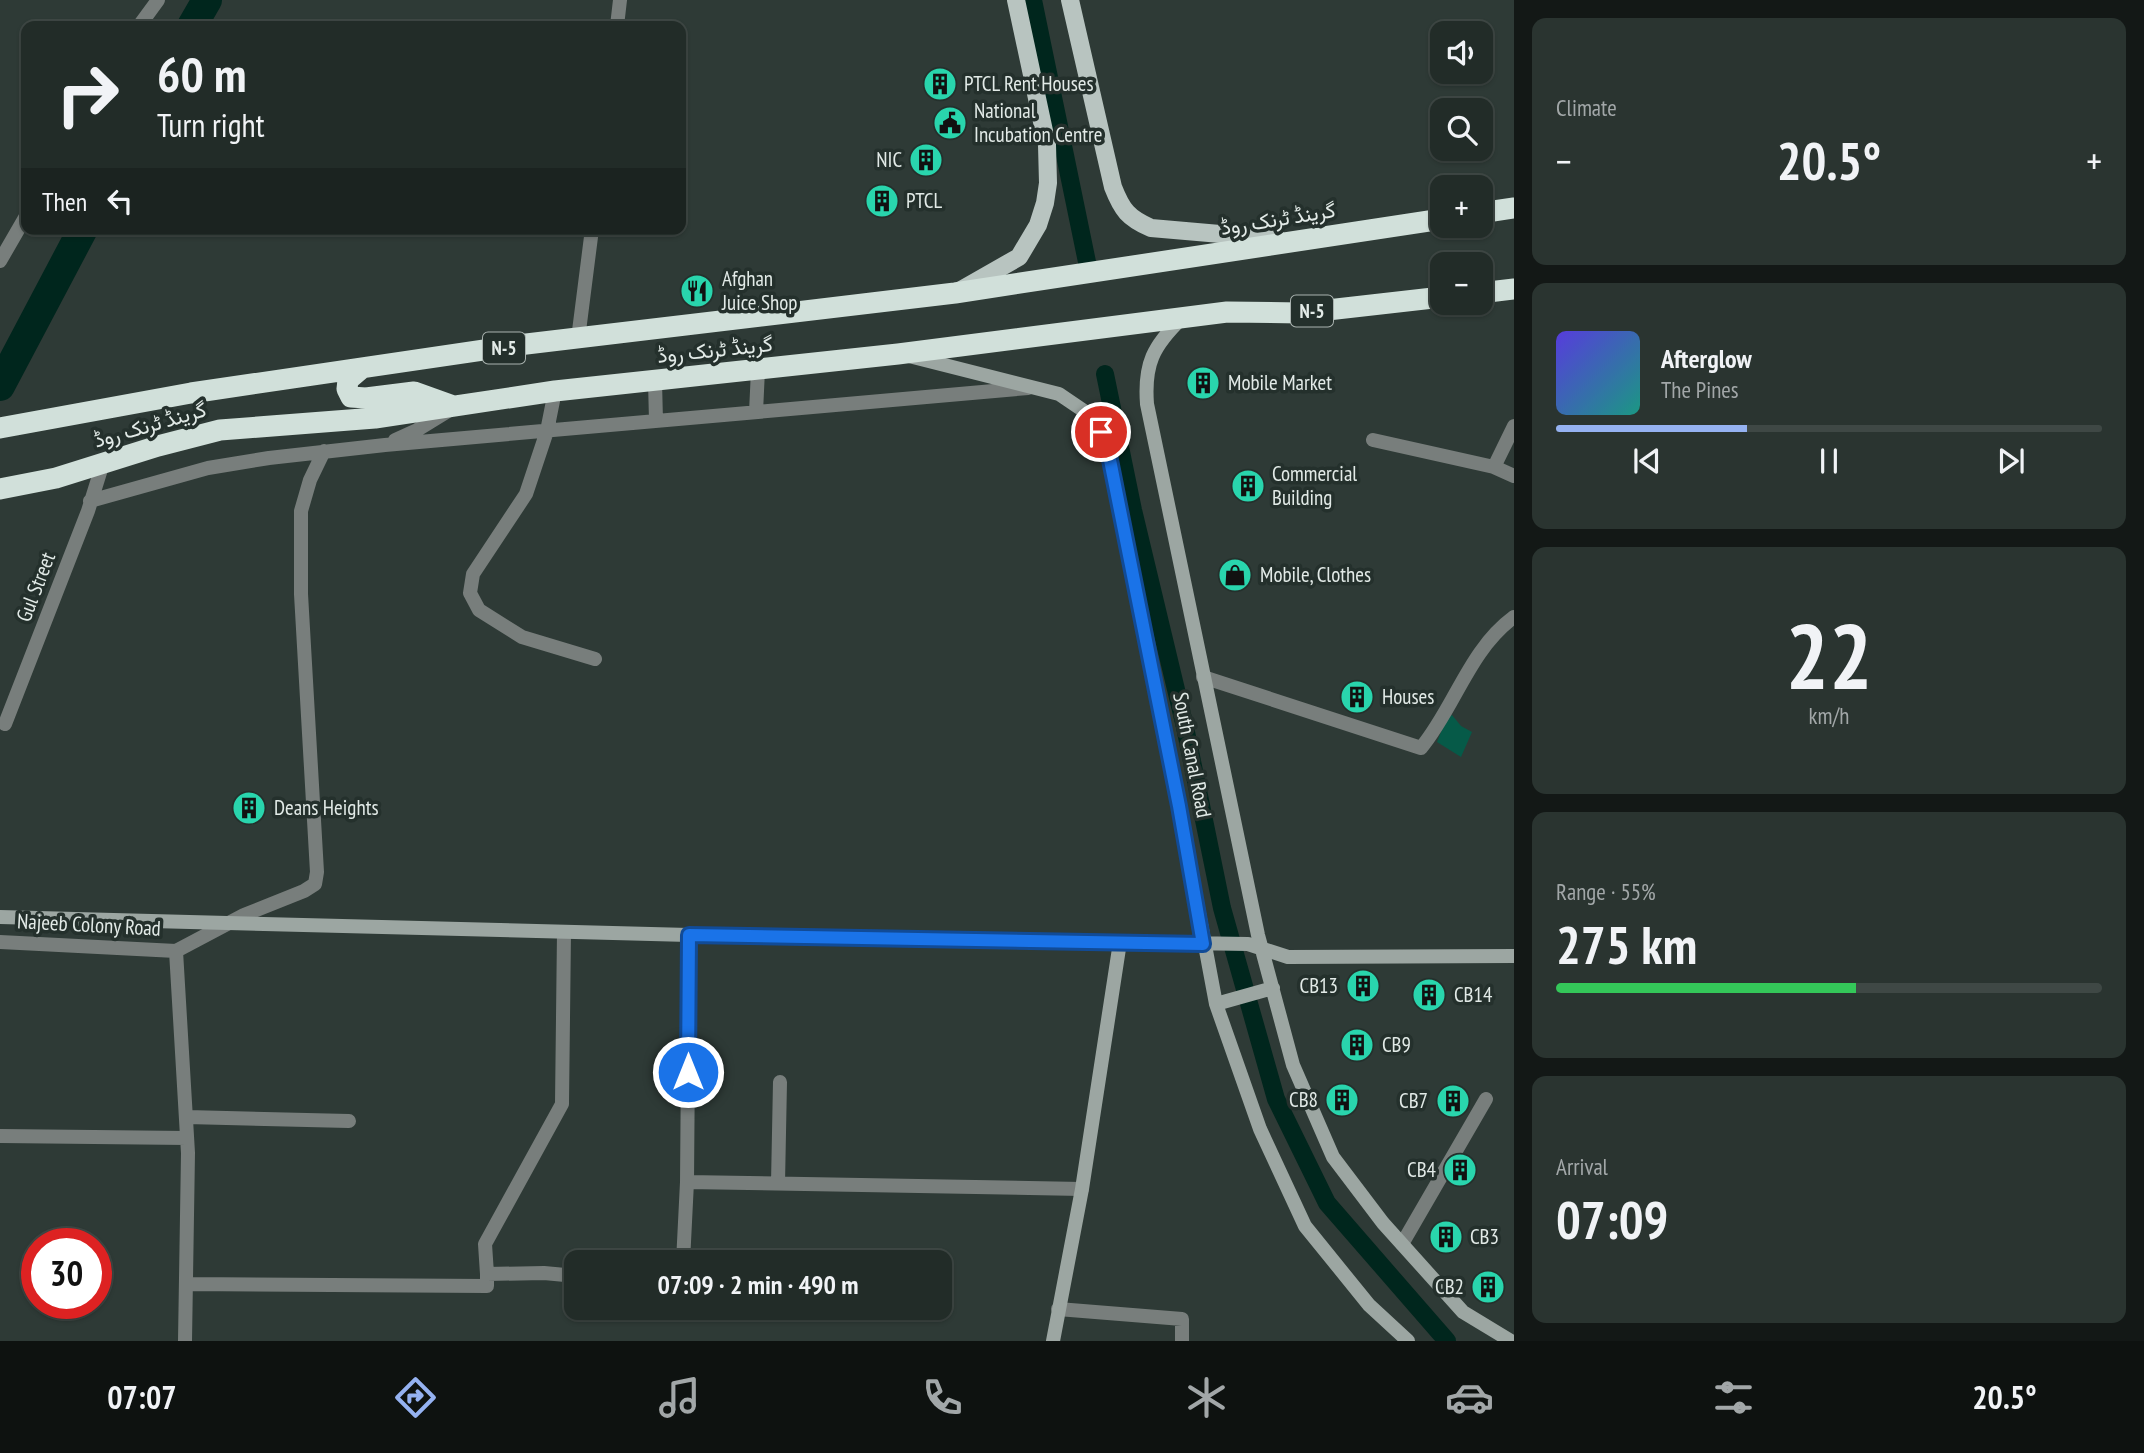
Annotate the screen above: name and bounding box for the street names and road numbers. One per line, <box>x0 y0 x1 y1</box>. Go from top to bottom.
street label: گرینڈ ٹرنک روڈ <box>1219 196 1337 241</box>
road number: N-5 <box>1291 296 1333 326</box>
street label: گرینڈ ٹرنک روڈ <box>656 330 774 369</box>
road number: N-5 <box>483 332 525 364</box>
street label: گرینڈ ٹرنک روڈ <box>90 396 209 453</box>
street label: Gul Street <box>10 548 61 625</box>
street label: South Canal Road <box>1167 690 1218 820</box>
street label: Najeeb Colony Road <box>17 907 162 942</box>

